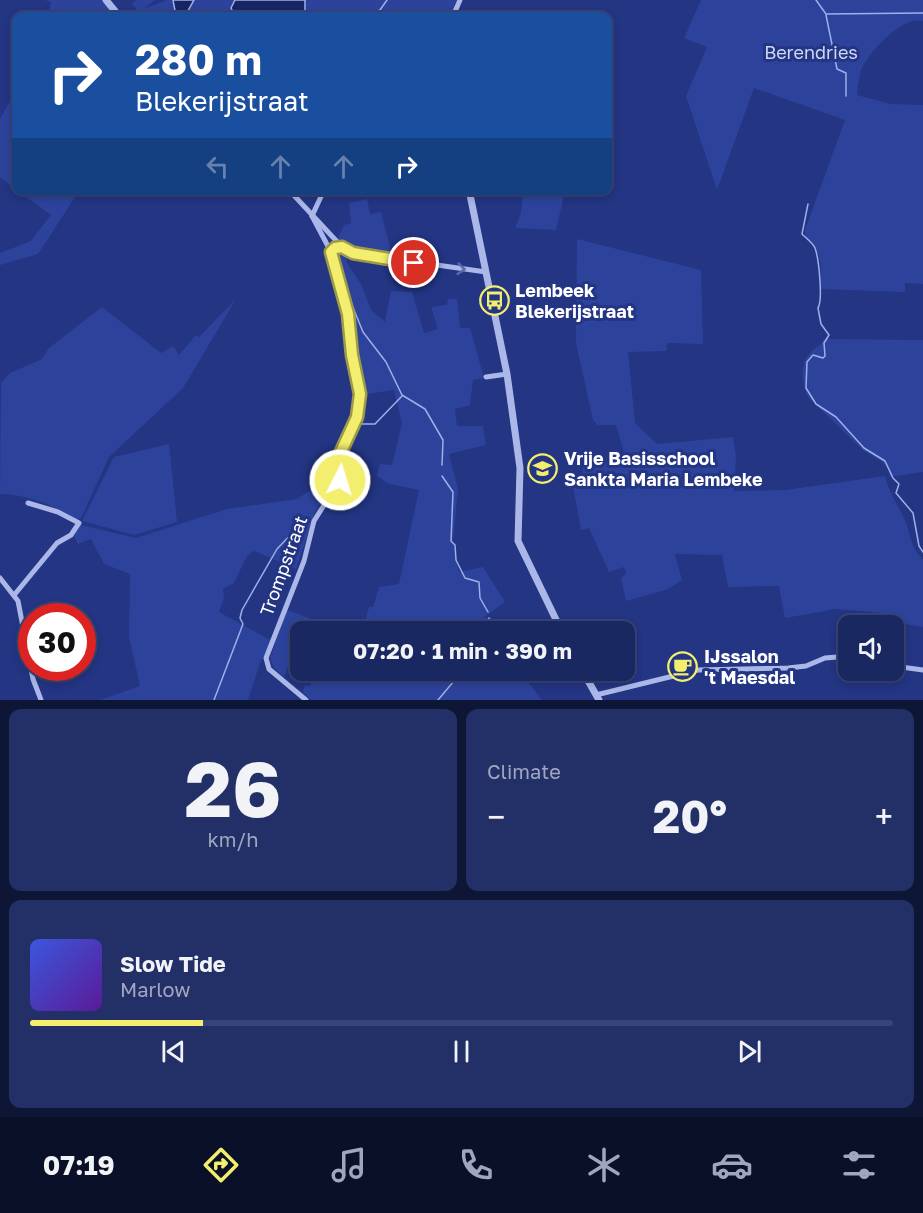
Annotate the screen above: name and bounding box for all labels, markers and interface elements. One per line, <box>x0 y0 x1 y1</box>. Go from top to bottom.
text: 280 m <box>135 34 262 84</box>
icon: right <box>36 36 114 114</box>
park label: Berendries <box>764 41 858 63</box>
text: Blekerijstraat <box>135 85 309 117</box>
icon: left <box>201 150 234 183</box>
icon: ahead <box>264 150 297 183</box>
icon: ahead <box>327 150 360 183</box>
icon: right <box>390 150 423 183</box>
pin <box>388 237 439 288</box>
icon: arrive <box>397 246 430 279</box>
one-way arrow <box>456 262 465 275</box>
place label: Lembeek Blekerijstraat <box>515 279 634 322</box>
bus stop icon: Lembeek Blekerijstraat <box>478 285 510 317</box>
place label: Vrije Basisschool Sankta Maria Lembeke <box>564 447 763 490</box>
position arrow <box>308 448 372 512</box>
school or university icon: Vrije Basisschool Sankta Maria Lembeke <box>527 453 559 485</box>
street label: Trompstraat <box>255 513 311 619</box>
speed limit sign: 30 <box>18 603 96 681</box>
map controls <box>838 615 904 681</box>
button: sound <box>838 615 904 681</box>
text: 07:20 · 1 min · 390 m <box>353 637 572 664</box>
place label: IJssalon 't Maesdal <box>704 645 795 688</box>
cafe icon: IJssalon 't Maesdal <box>667 651 699 683</box>
text: 26 <box>184 741 282 834</box>
text: Climate <box>487 759 561 783</box>
text: 20° <box>653 789 727 843</box>
text: − <box>487 797 505 836</box>
text: + <box>875 797 893 836</box>
text: km/h <box>208 827 258 851</box>
text: Slow Tide <box>120 950 226 977</box>
text: Marlow <box>120 977 191 1001</box>
icon: previous <box>157 1035 190 1068</box>
icon: pause <box>445 1035 478 1068</box>
icon: next <box>733 1035 766 1068</box>
icon: directions <box>200 1144 242 1186</box>
icon: music <box>328 1144 370 1186</box>
icon: phone <box>455 1144 497 1186</box>
icon: climate <box>583 1144 625 1186</box>
icon: car <box>711 1144 753 1186</box>
icon: filters <box>838 1144 880 1186</box>
text: 07:19 <box>43 1149 115 1181</box>

